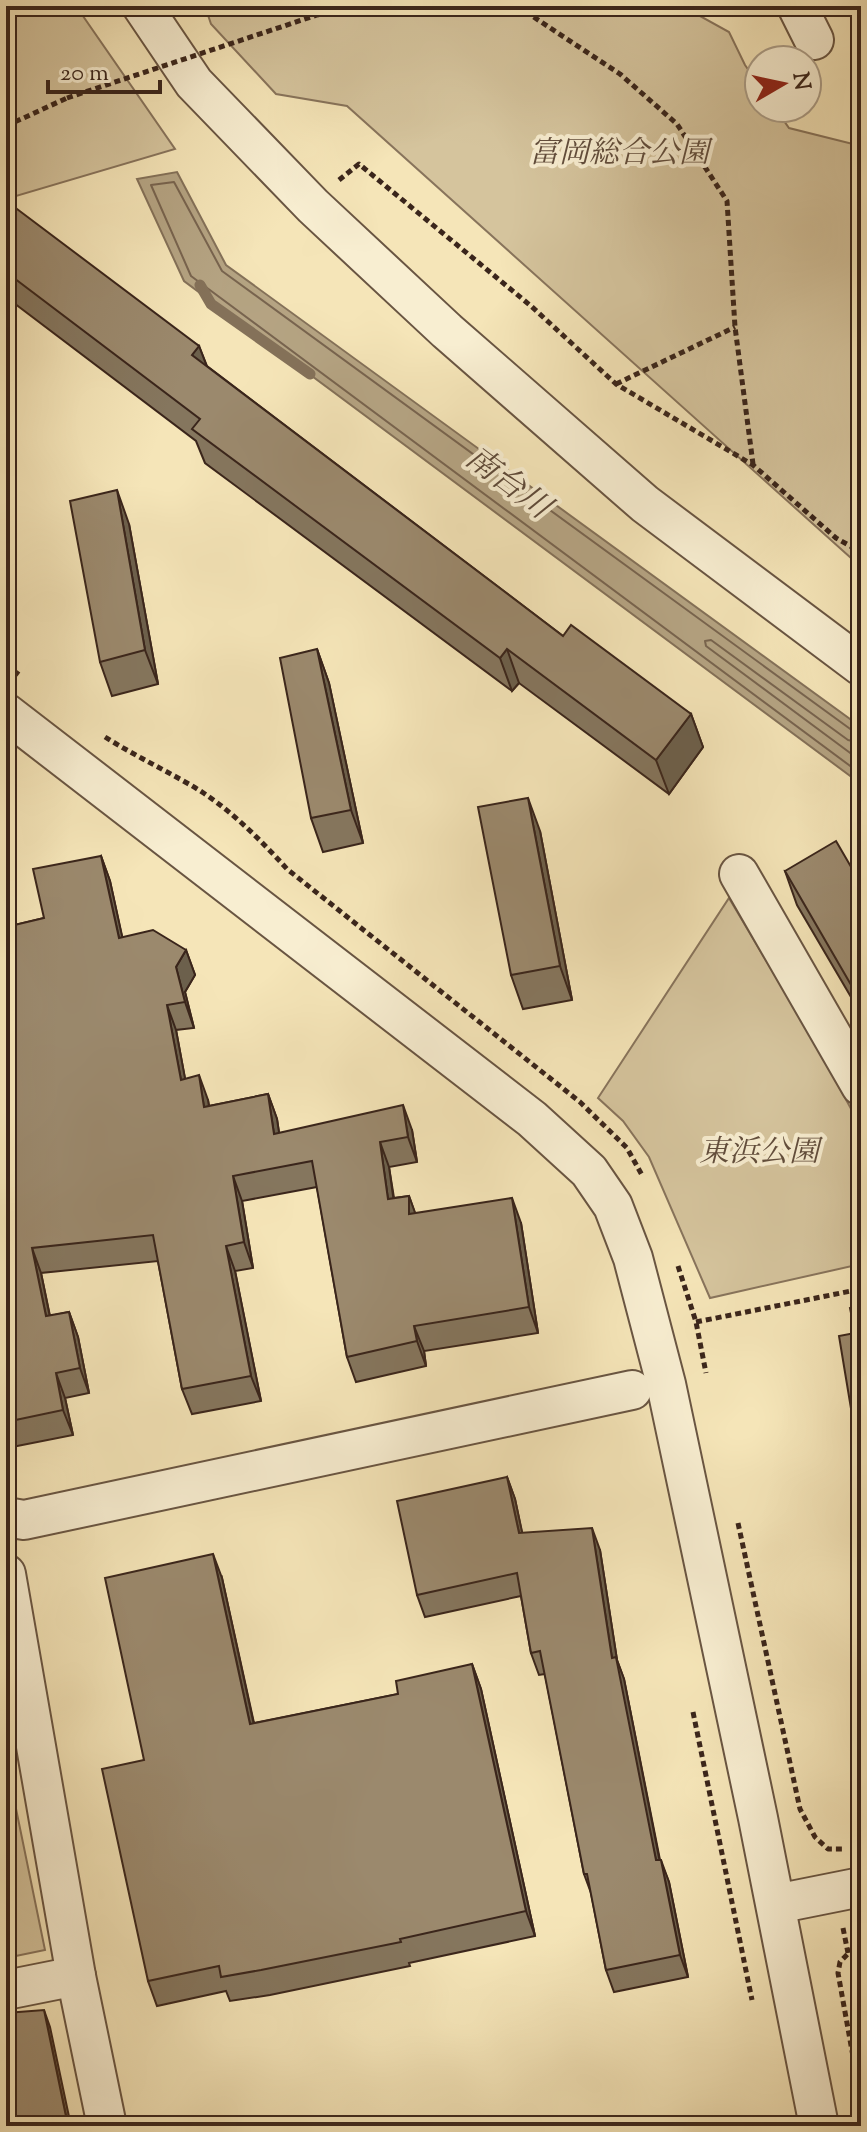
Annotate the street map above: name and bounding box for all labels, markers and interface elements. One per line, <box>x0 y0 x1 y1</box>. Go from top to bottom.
scale bar <box>48 44 160 94</box>
north arrow <box>743 44 823 124</box>
text: 20 m <box>60 57 109 91</box>
text: N <box>783 70 817 93</box>
park label: 富岡総合公園 <box>529 133 714 176</box>
water label: 南台川 <box>455 437 562 533</box>
park label: 東浜公園 <box>699 1132 824 1175</box>

